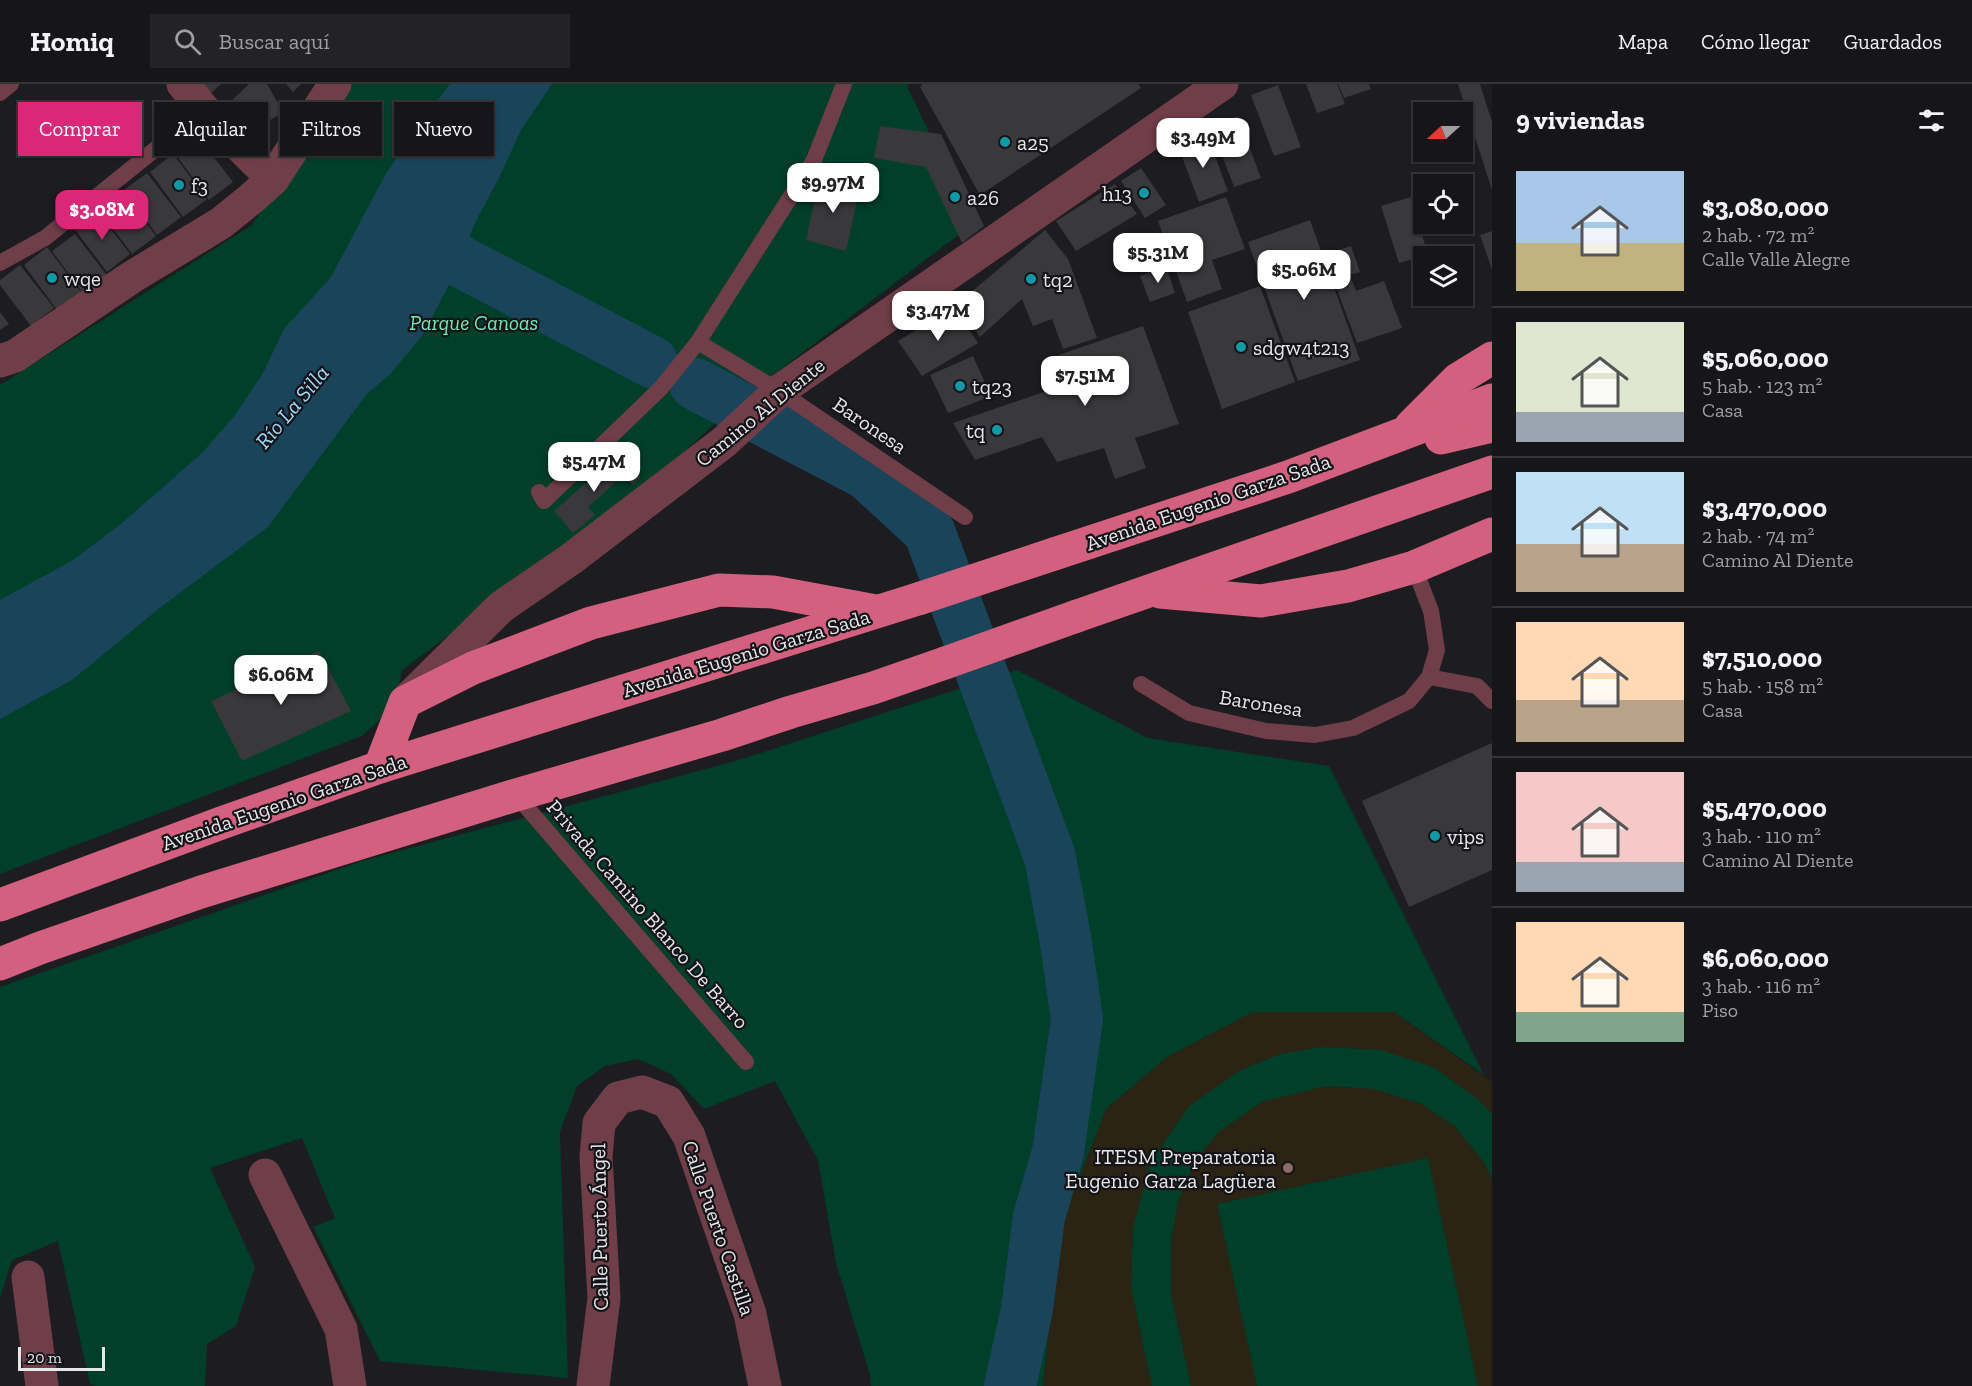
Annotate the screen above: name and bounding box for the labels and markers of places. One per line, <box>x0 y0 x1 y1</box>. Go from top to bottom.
pin: $3.49M <box>1154 118 1252 169</box>
place label: a25 <box>1017 130 1049 155</box>
marker: a25 <box>998 135 1012 149</box>
pin: $9.97M <box>784 163 882 214</box>
place label: f3 <box>191 173 208 198</box>
marker: f3 <box>172 178 186 192</box>
place label: h13 <box>1102 181 1132 206</box>
place label: a26 <box>967 185 999 210</box>
marker: h13 <box>1137 186 1151 200</box>
pin: $3.08M <box>53 190 151 241</box>
marker: a26 <box>948 190 962 204</box>
pin: $5.31M <box>1109 233 1207 284</box>
pin: $5.06M <box>1255 250 1353 301</box>
place label: wqe <box>64 266 101 291</box>
place label: tq2 <box>1043 267 1073 292</box>
marker: wqe <box>45 271 59 285</box>
marker: tq2 <box>1024 272 1038 286</box>
pin: $3.47M <box>889 291 987 342</box>
place label: sdgw4t213 <box>1253 335 1350 360</box>
marker: sdgw4t213 <box>1234 340 1248 354</box>
pin: $7.51M <box>1036 356 1134 407</box>
place label: tq23 <box>972 374 1012 399</box>
marker: tq23 <box>953 379 967 393</box>
place label: tq <box>966 418 986 443</box>
marker: tq <box>990 423 1004 437</box>
pin: $5.47M <box>545 442 643 493</box>
pin: $6.06M <box>232 655 330 706</box>
place label: vips <box>1447 824 1484 849</box>
marker: vips <box>1428 829 1442 843</box>
place label: ITESM Preparatoria Eugenio Garza Lagüera <box>1065 1144 1276 1193</box>
marker: ITESM Preparatoria Eugenio Garza Lagüera <box>1281 1161 1295 1175</box>

